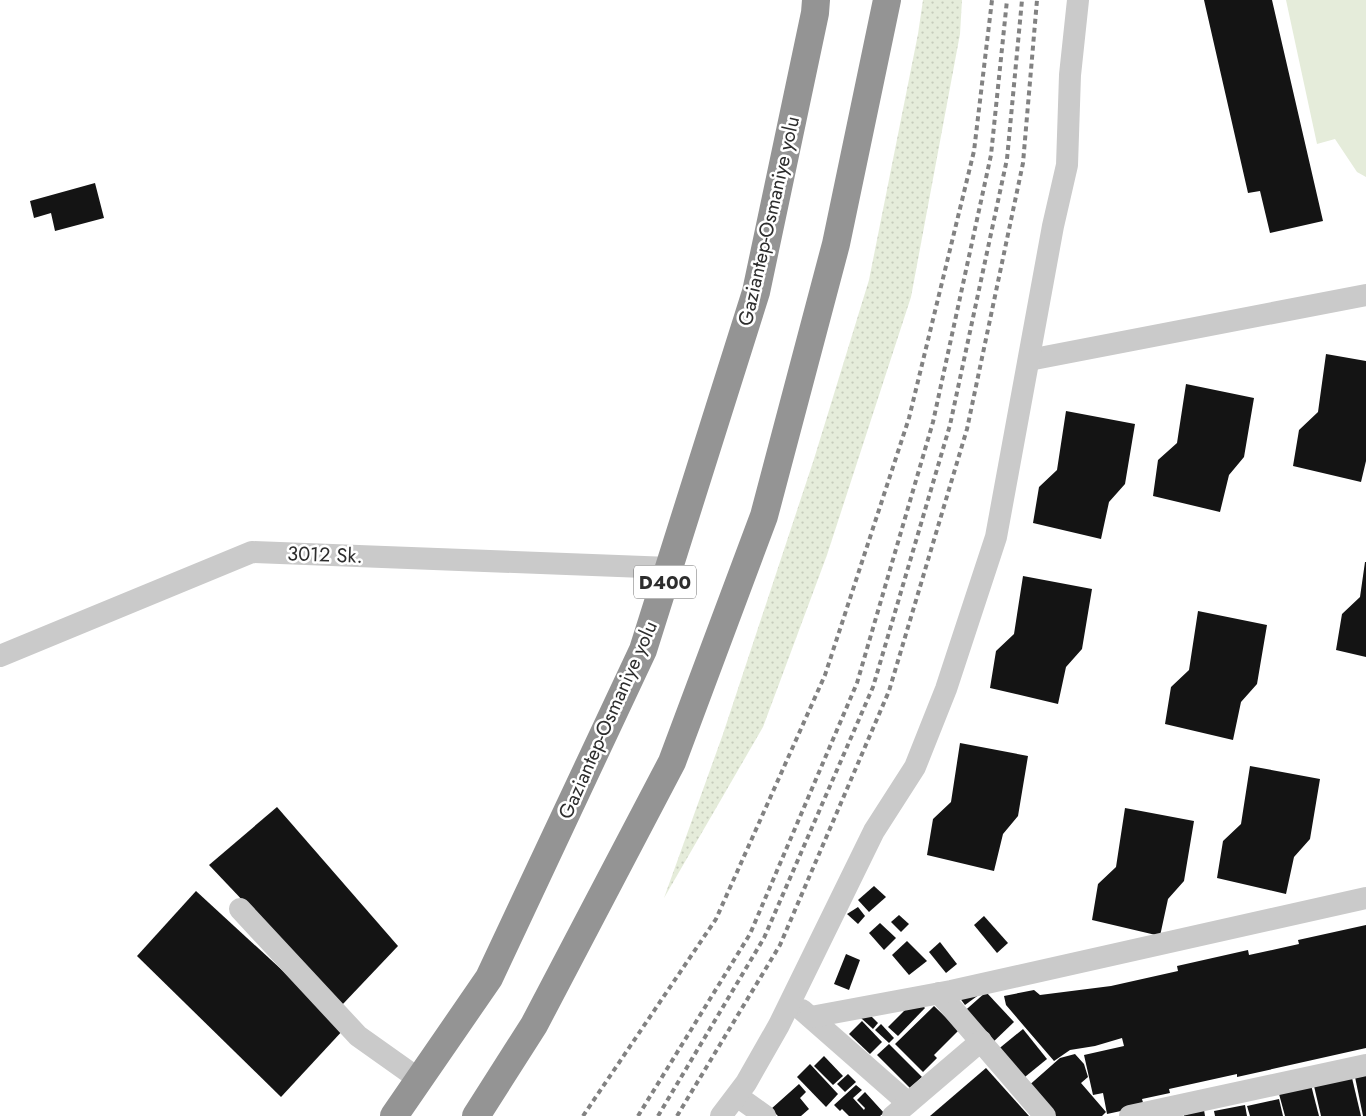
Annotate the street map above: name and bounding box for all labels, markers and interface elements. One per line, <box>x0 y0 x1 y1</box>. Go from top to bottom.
street label: Gaziantep-Osmaniye yolu <box>731 113 807 329</box>
street label: 3012 Sk. <box>287 539 363 571</box>
road number: D400 <box>634 566 696 598</box>
street label: Gaziantep-Osmaniye yolu <box>551 616 665 824</box>

